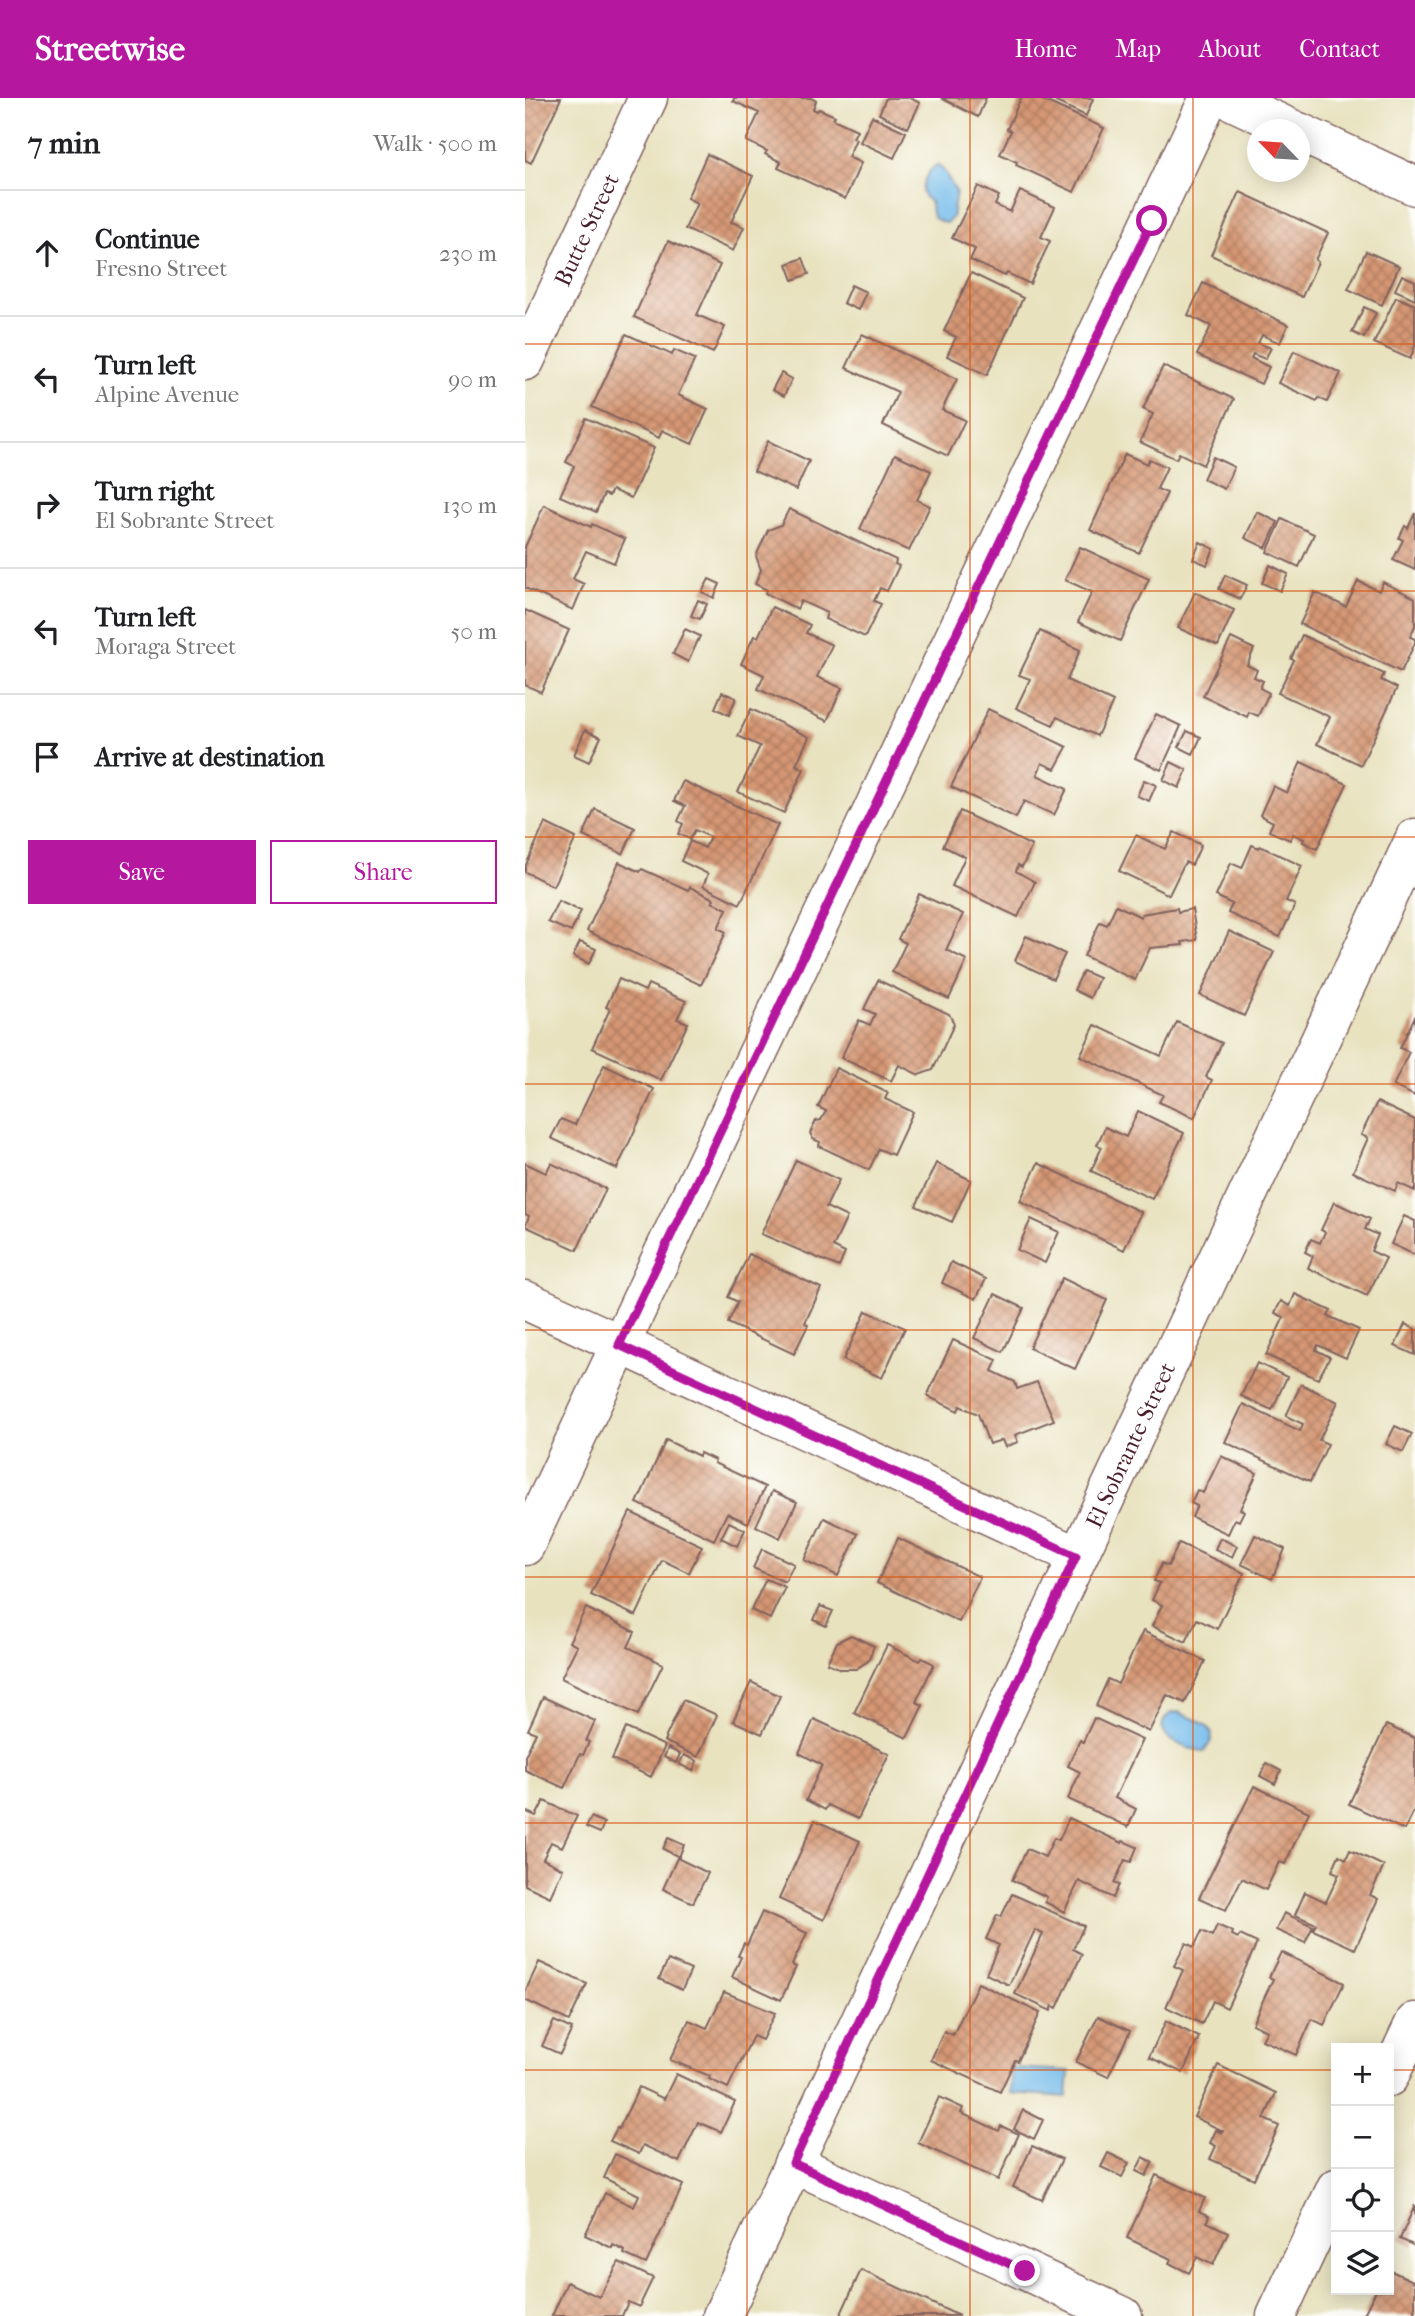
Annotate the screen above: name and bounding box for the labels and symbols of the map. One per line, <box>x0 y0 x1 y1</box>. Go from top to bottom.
north arrow <box>1247 119 1310 182</box>
street label: Butte Street <box>548 169 624 290</box>
route start <box>1136 205 1167 236</box>
street label: El Sobrante Street <box>1080 1358 1181 1532</box>
route end <box>1009 2255 1040 2286</box>

